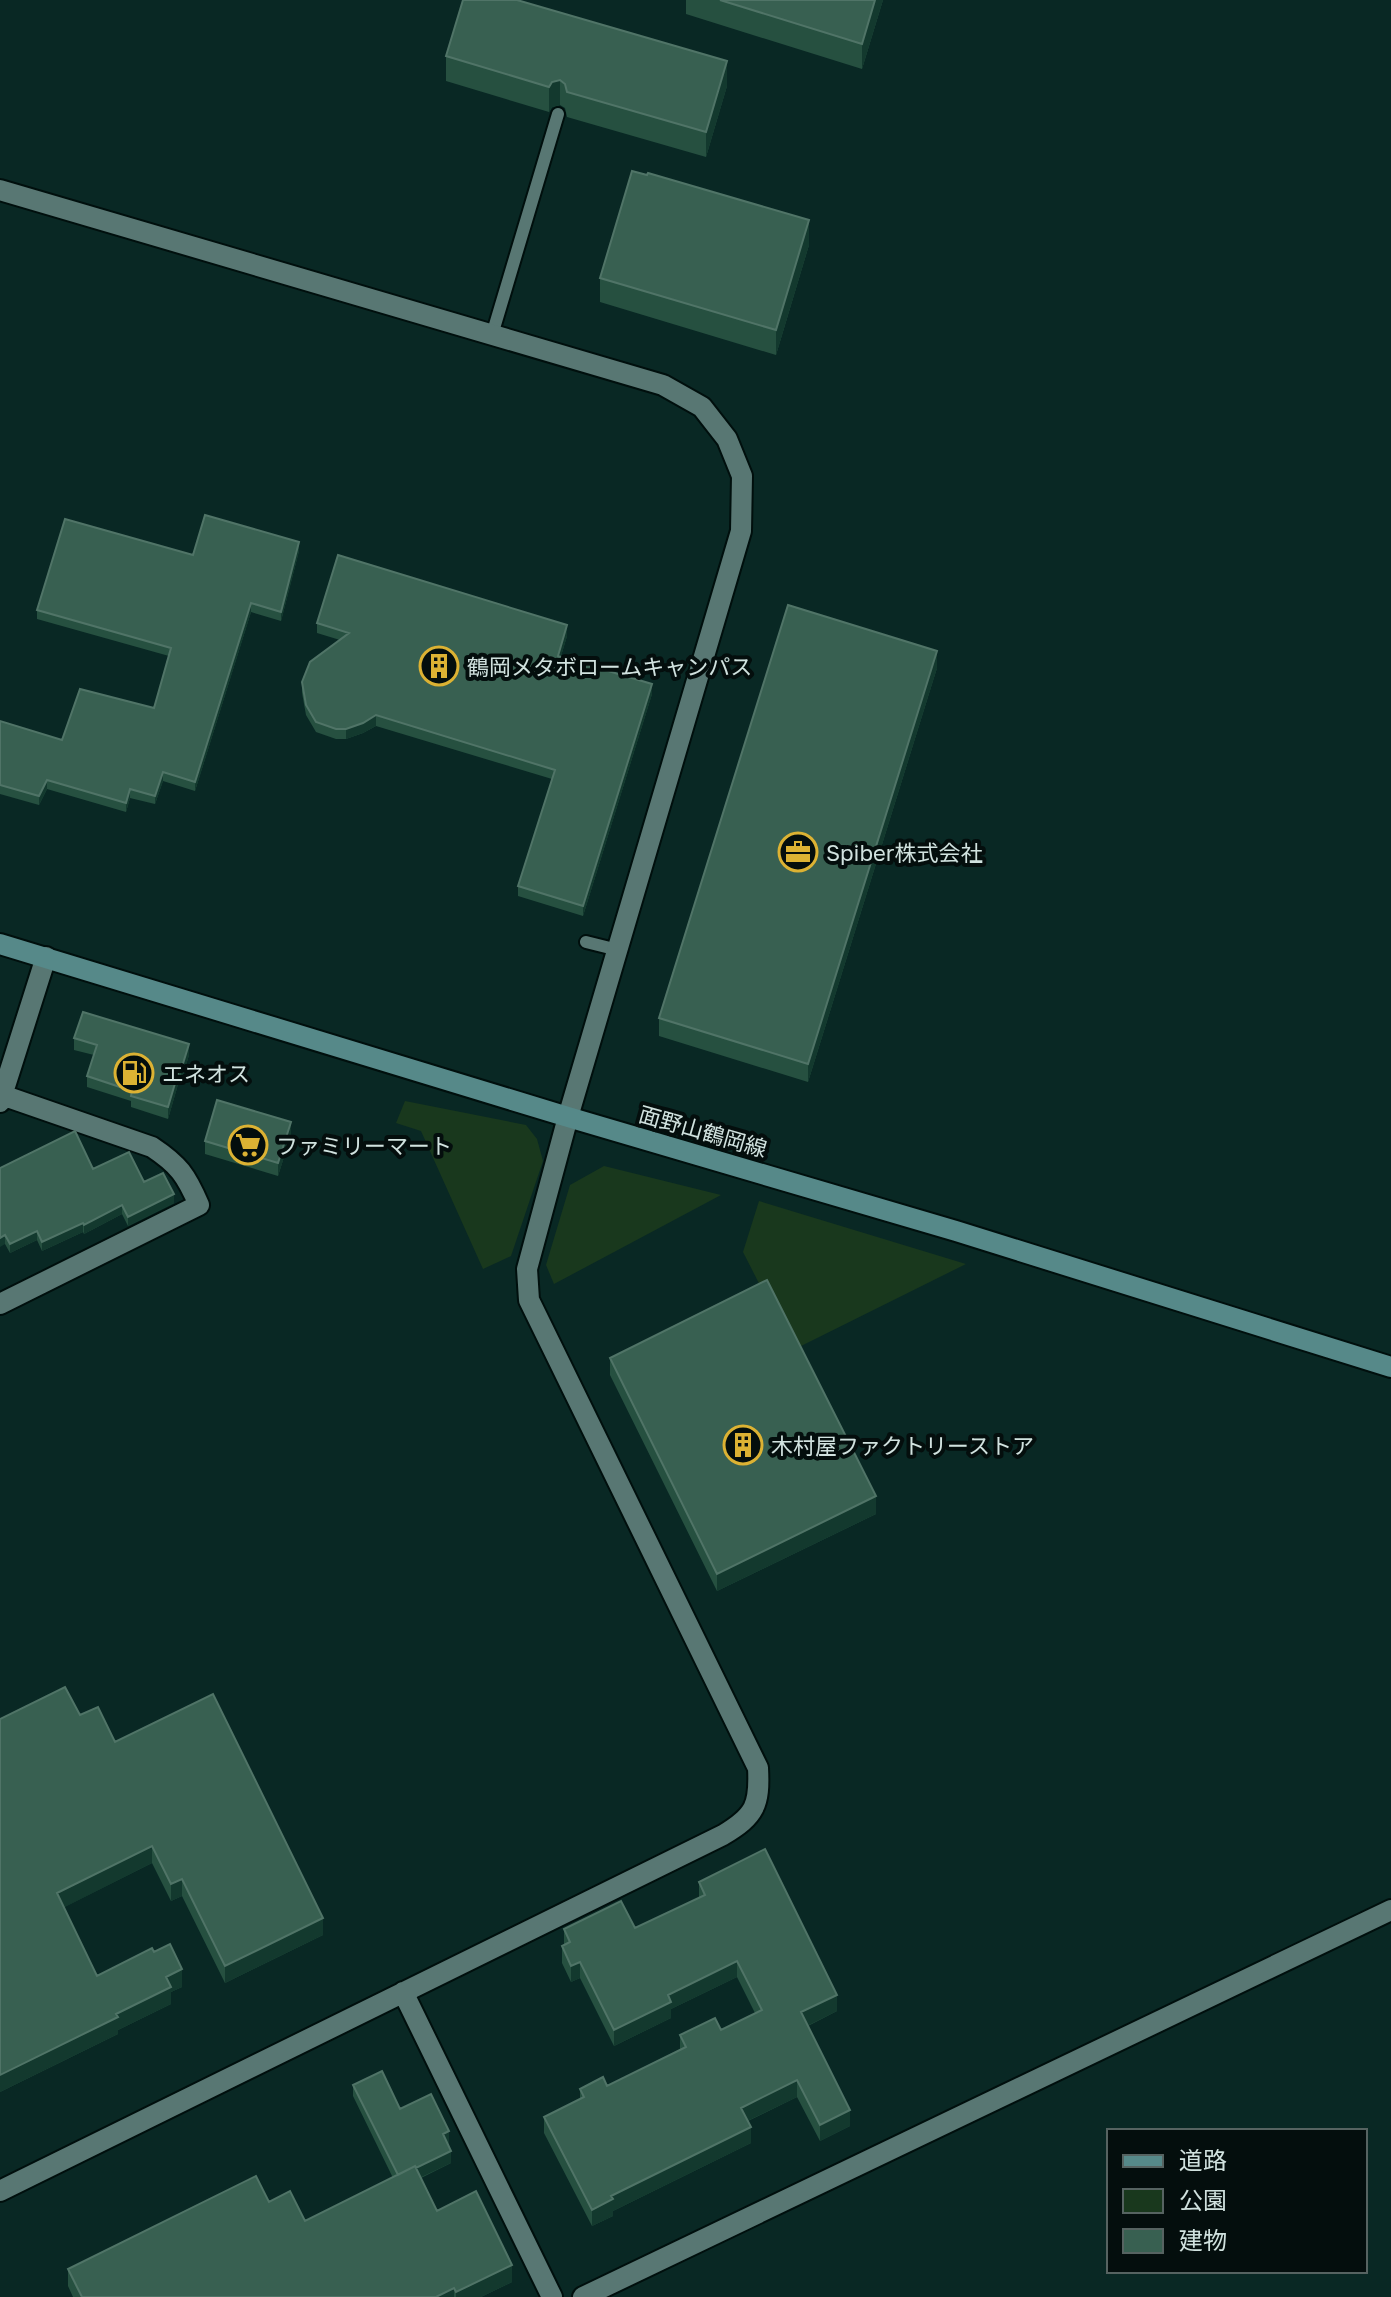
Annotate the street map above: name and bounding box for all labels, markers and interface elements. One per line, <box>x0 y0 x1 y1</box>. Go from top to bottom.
building icon: 鶴岡メタボロームキャンパス <box>418 645 460 687</box>
place label: 鶴岡メタボロームキャンパス <box>467 653 752 680</box>
office icon: Spiber株式会社 <box>777 831 819 873</box>
place label: Spiber株式会社 <box>826 839 982 866</box>
fuel station icon: エネオス <box>113 1052 155 1094</box>
place label: エネオス <box>162 1060 250 1087</box>
street label: 面野山鶴岡線 <box>636 1100 770 1162</box>
supermarket icon: ファミリーマート <box>227 1124 269 1166</box>
place label: ファミリーマート <box>276 1132 452 1159</box>
building icon: 木村屋ファクトリーストア <box>722 1424 764 1466</box>
place label: 木村屋ファクトリーストア <box>771 1432 1034 1459</box>
legend <box>1107 2129 1367 2273</box>
text: 道路 <box>1179 2145 1227 2174</box>
text: 公園 <box>1179 2185 1227 2214</box>
text: 建物 <box>1179 2225 1227 2254</box>

